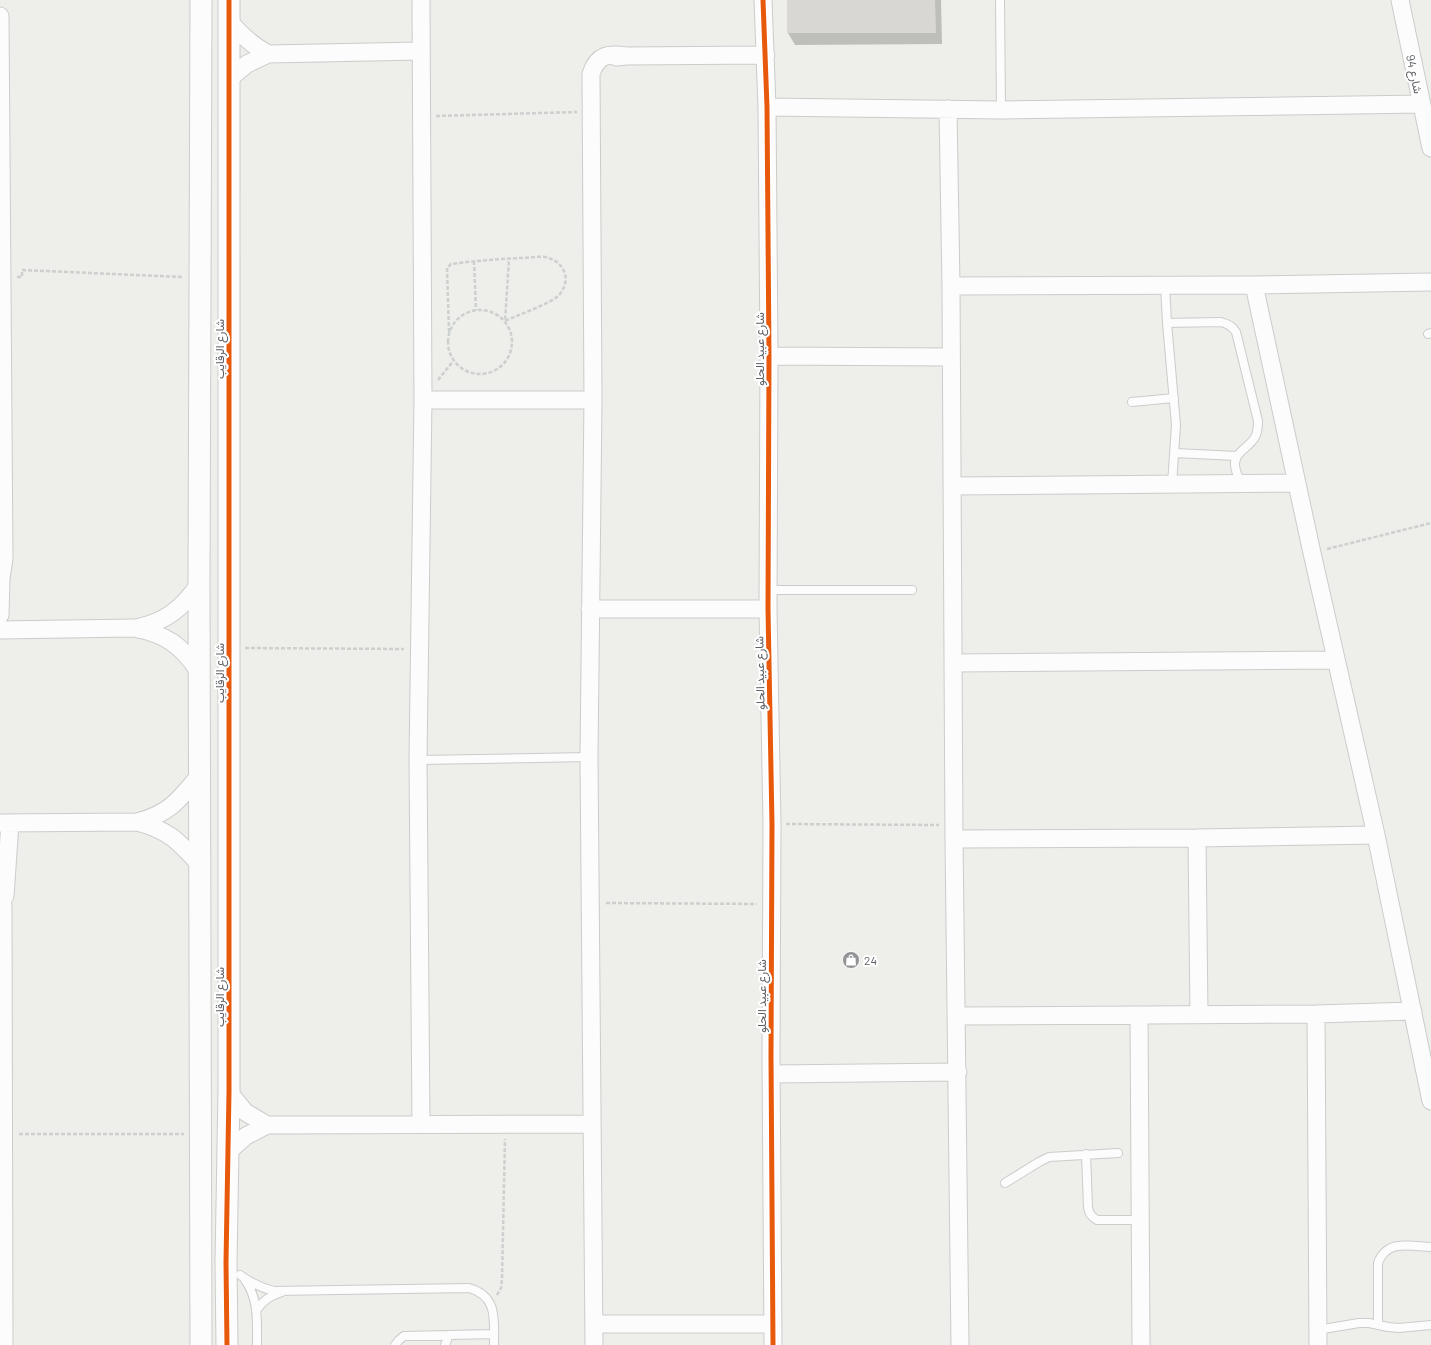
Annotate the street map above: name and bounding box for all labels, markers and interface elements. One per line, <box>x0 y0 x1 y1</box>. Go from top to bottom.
street label: شارع 94 <box>1401 53 1426 95</box>
street label: شارع عبيد الحلو <box>752 312 769 386</box>
street label: شارع الرقايب <box>212 319 229 379</box>
street label: شارع عبيد الحلو <box>751 636 770 710</box>
street label: شارع الرقايب <box>212 643 229 703</box>
shop icon: 24 <box>841 950 861 970</box>
place label: 24 <box>864 953 877 967</box>
street label: شارع عبيد الحلو <box>754 959 771 1033</box>
street label: شارع الرقايب <box>212 967 229 1027</box>

